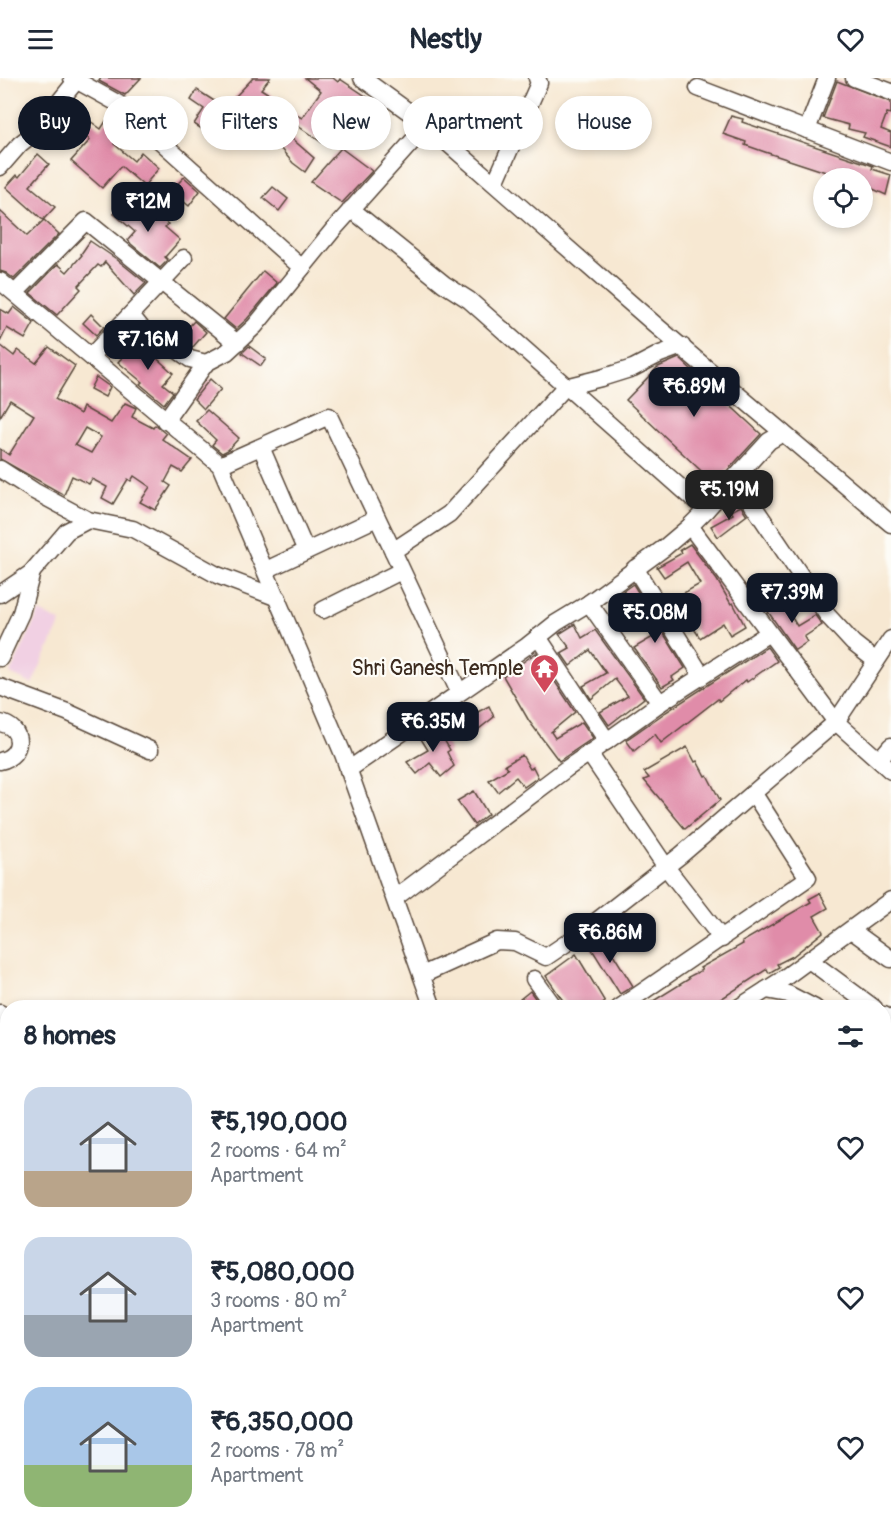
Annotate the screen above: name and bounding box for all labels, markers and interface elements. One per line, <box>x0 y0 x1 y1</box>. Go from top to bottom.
icon: menu <box>24 23 57 56</box>
text: Nestly <box>409 23 482 56</box>
icon: heart <box>834 23 867 56</box>
chip: Buy <box>18 96 91 150</box>
chip: Rent <box>103 96 188 150</box>
chip: Filters <box>200 96 299 150</box>
chip: New <box>311 96 391 150</box>
chip: Apartment <box>403 96 543 150</box>
chip: House <box>555 96 652 150</box>
map controls <box>813 168 873 228</box>
button: locate <box>813 168 873 228</box>
pin: ₹12M <box>112 182 184 233</box>
text: ₹12M <box>125 189 171 214</box>
pin: ₹7.16M <box>99 320 197 371</box>
text: ₹7.16M <box>118 327 178 352</box>
pin: ₹6.89M <box>645 367 743 418</box>
text: ₹6.89M <box>663 374 725 399</box>
pin: ₹5.19M <box>680 470 778 521</box>
text: ₹5.19M <box>699 477 759 502</box>
pin: ₹7.39M <box>743 573 841 624</box>
text: ₹7.39M <box>761 580 823 605</box>
pin: ₹5.08M <box>606 593 704 644</box>
text: ₹5.08M <box>622 600 688 625</box>
temple icon: Shri Ganesh Temple <box>528 652 560 694</box>
place label: Shri Ganesh Temple <box>352 655 524 682</box>
pin: ₹6.35M <box>384 702 482 753</box>
text: ₹6.35M <box>401 709 465 734</box>
pin: ₹6.86M <box>561 913 659 964</box>
text: ₹6.86M <box>578 920 642 945</box>
text: 8 homes <box>24 1020 116 1052</box>
icon: filters <box>834 1020 867 1053</box>
text: ₹5,190,000 <box>210 1106 348 1138</box>
icon: home <box>72 1111 144 1183</box>
icon: heart <box>834 1131 867 1164</box>
text: 2 rooms · 64 m² <box>210 1138 347 1163</box>
text: Apartment <box>210 1163 303 1188</box>
text: ₹5,080,000 <box>210 1256 355 1288</box>
icon: home <box>72 1261 144 1333</box>
icon: heart <box>834 1281 867 1314</box>
text: 3 rooms · 80 m² <box>210 1288 347 1313</box>
text: Apartment <box>210 1313 303 1338</box>
text: ₹6,350,000 <box>210 1406 354 1438</box>
icon: home <box>72 1411 144 1483</box>
icon: heart <box>834 1431 867 1464</box>
text: 2 rooms · 78 m² <box>210 1438 344 1463</box>
text: Apartment <box>210 1463 303 1488</box>

